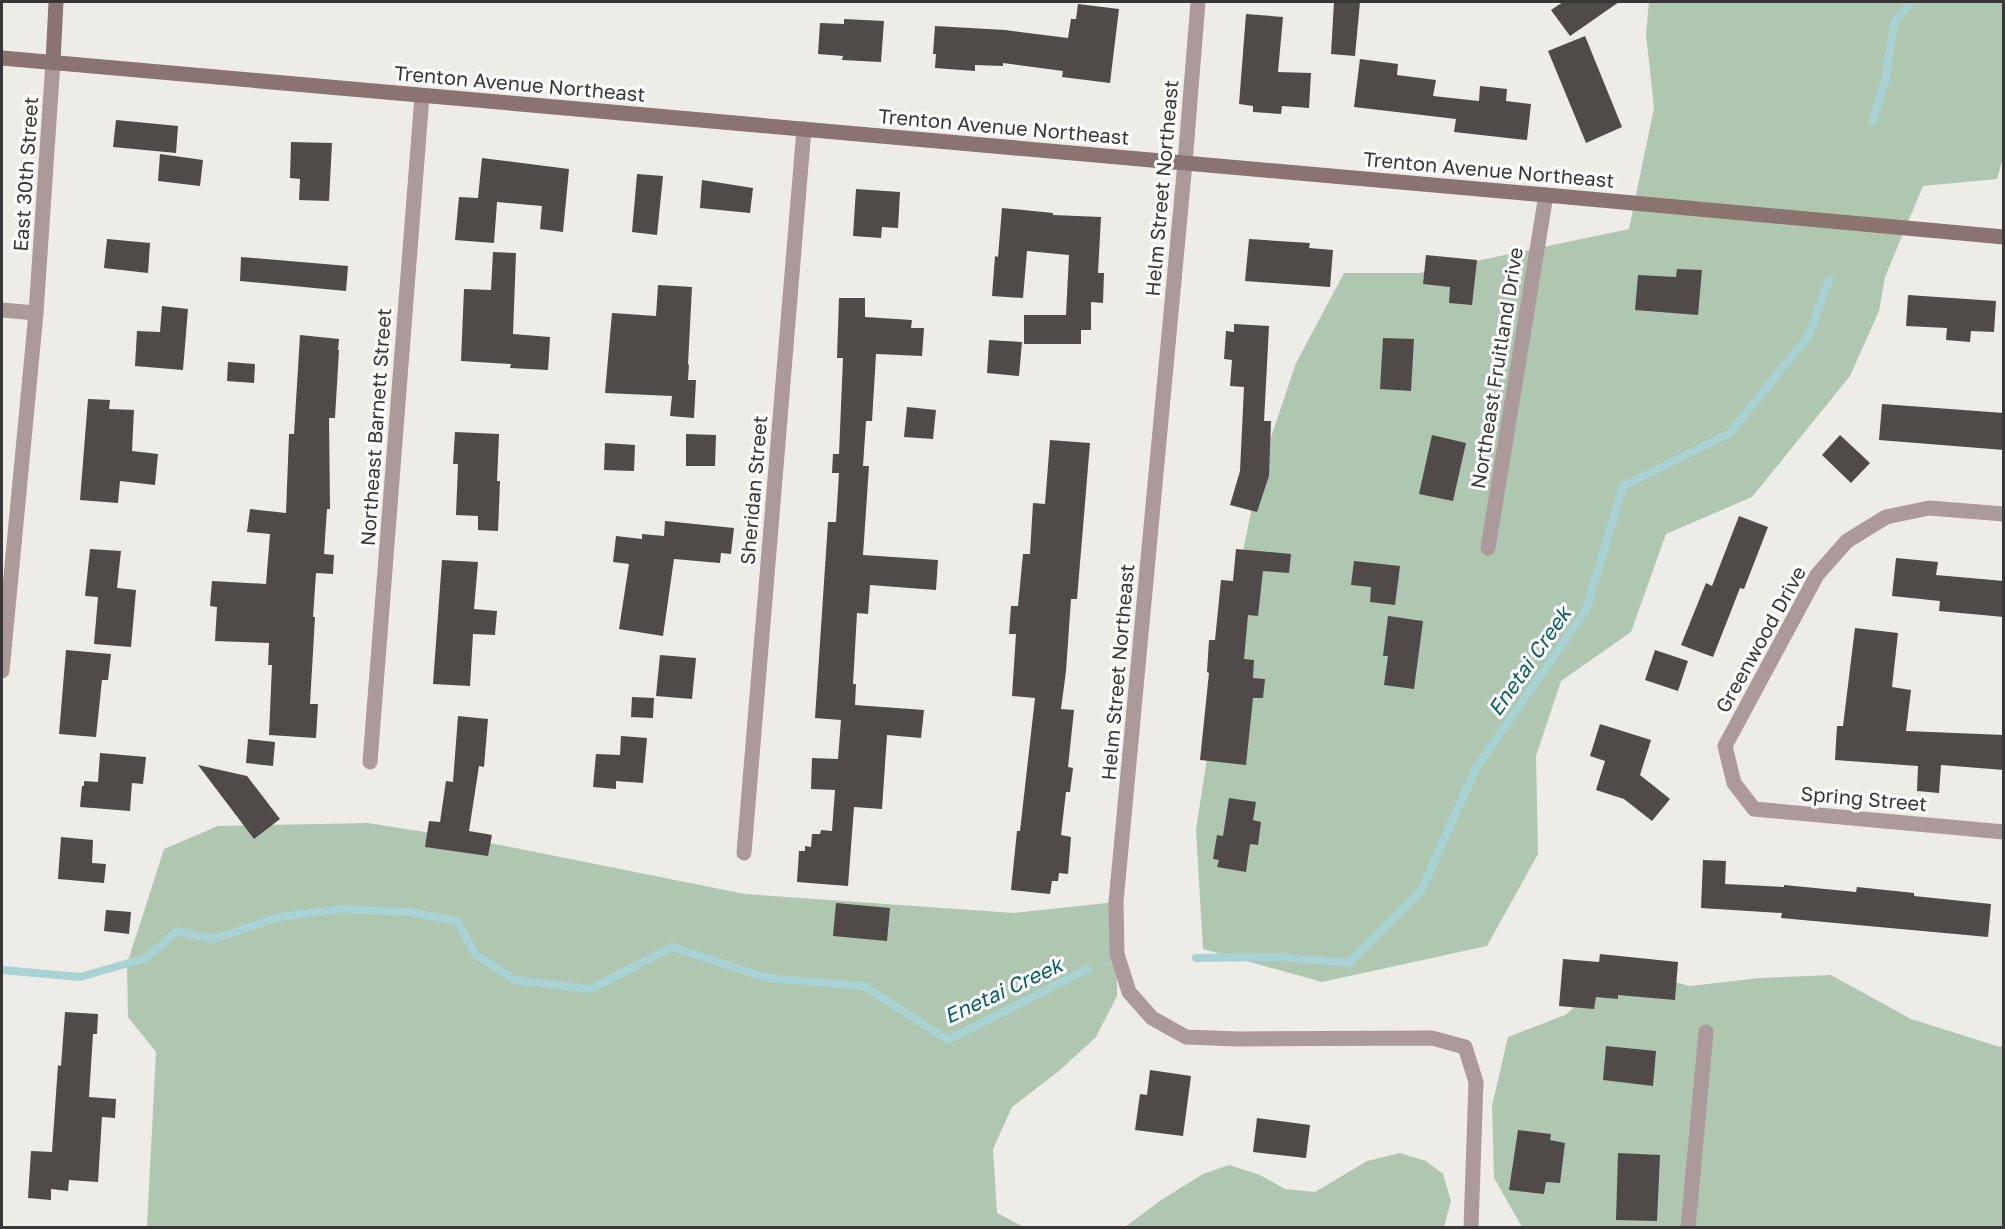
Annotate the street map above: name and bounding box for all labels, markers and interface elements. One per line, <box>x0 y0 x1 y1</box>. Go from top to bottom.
street label: Trenton Avenue Northeast <box>393 60 647 106</box>
street label: Helm Street Northeast <box>1140 79 1182 297</box>
street label: East 30th Street <box>8 96 42 252</box>
street label: Trenton Avenue Northeast <box>877 103 1131 149</box>
street label: Trenton Avenue Northeast <box>1362 146 1616 192</box>
street label: Northeast Fruitland Drive <box>1465 246 1527 490</box>
street label: Northeast Barnett Street <box>355 307 395 547</box>
street label: Sheridan Street <box>735 414 771 566</box>
street label: Greenwood Drive <box>1710 562 1810 716</box>
street label: Helm Street Northeast <box>1096 563 1138 781</box>
water label: Enetai Creek <box>1482 600 1577 721</box>
street label: Spring Street <box>1800 781 1928 815</box>
water label: Enetai Creek <box>940 950 1068 1029</box>

